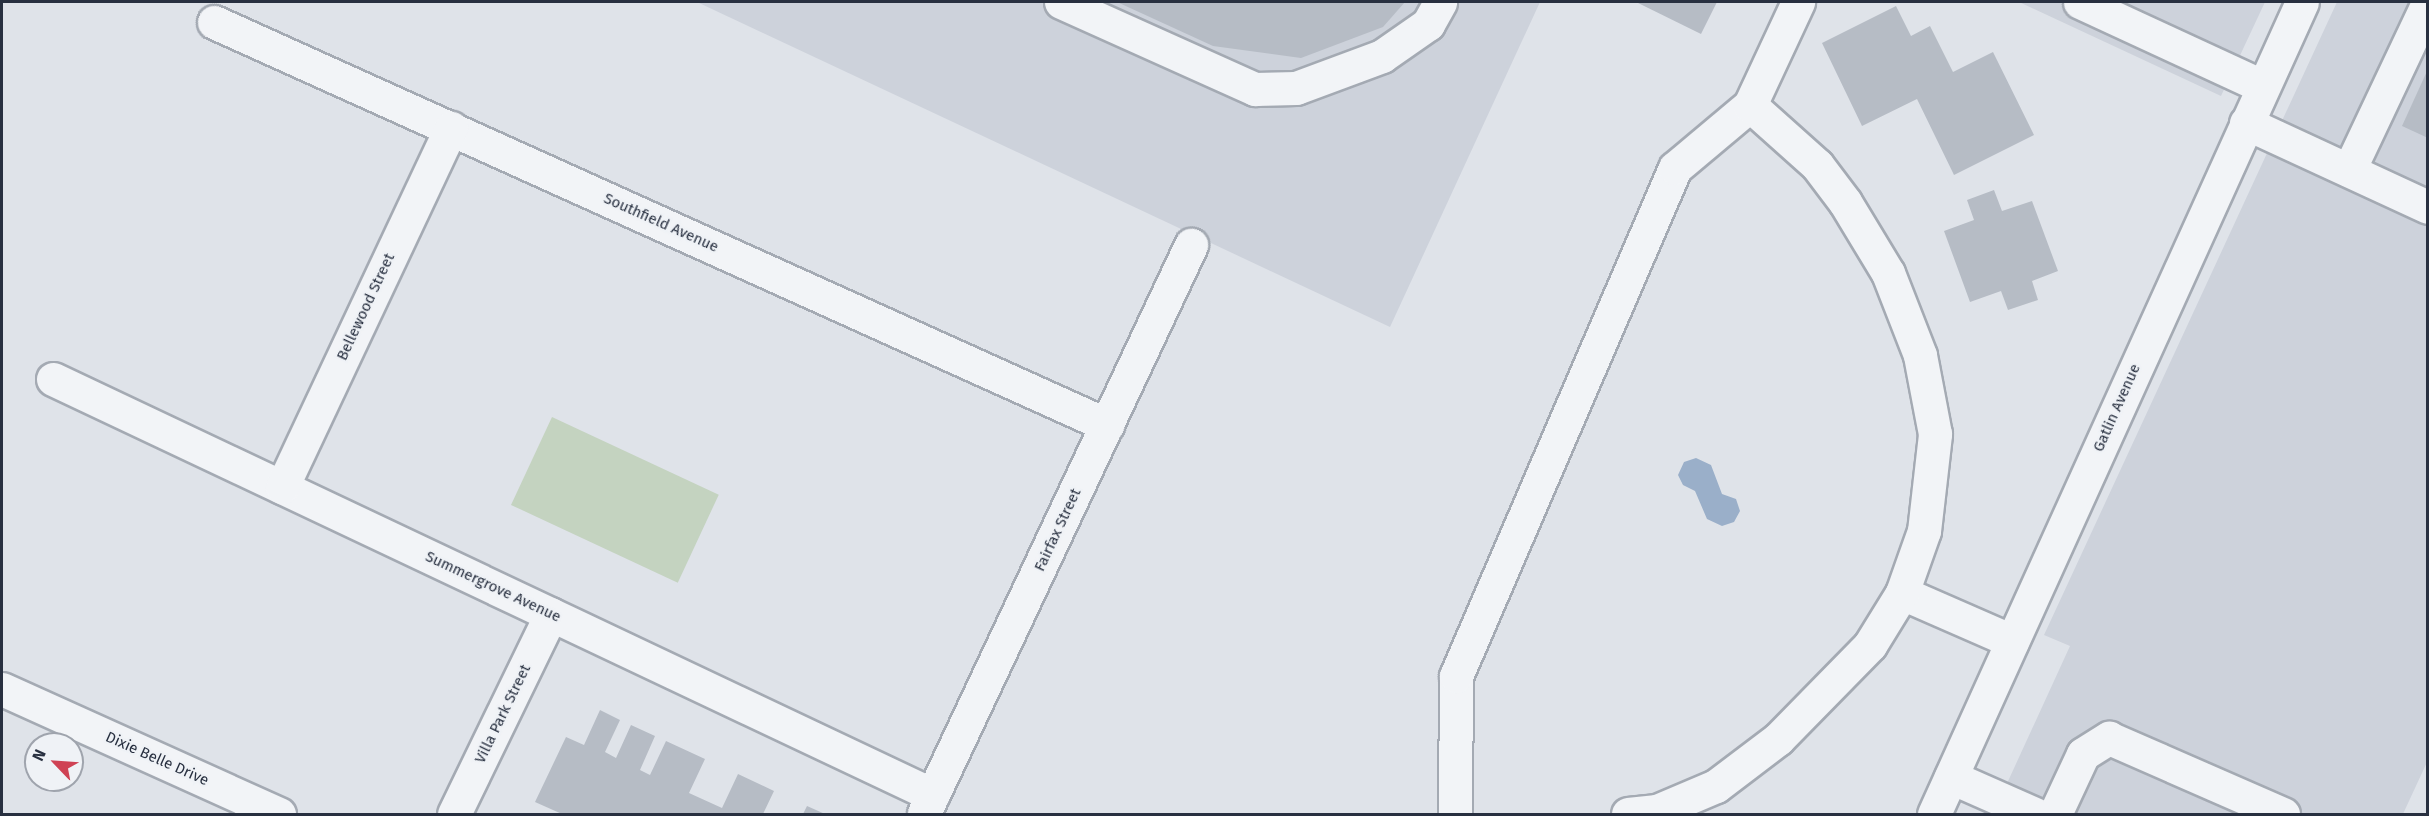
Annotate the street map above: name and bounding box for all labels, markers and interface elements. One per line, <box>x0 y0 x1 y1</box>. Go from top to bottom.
street label: Southfield Avenue <box>601 190 721 256</box>
street label: Bellewood Street <box>333 251 399 363</box>
street label: Gatlin Avenue <box>2090 361 2144 455</box>
street label: Fairfax Street <box>1031 486 1085 574</box>
street label: Summergrove Avenue <box>422 548 564 626</box>
street label: Villa Park Street <box>471 662 535 766</box>
street label: Dixie Belle Drive <box>103 728 211 790</box>
north arrow <box>24 732 84 792</box>
text: N <box>28 746 50 764</box>

